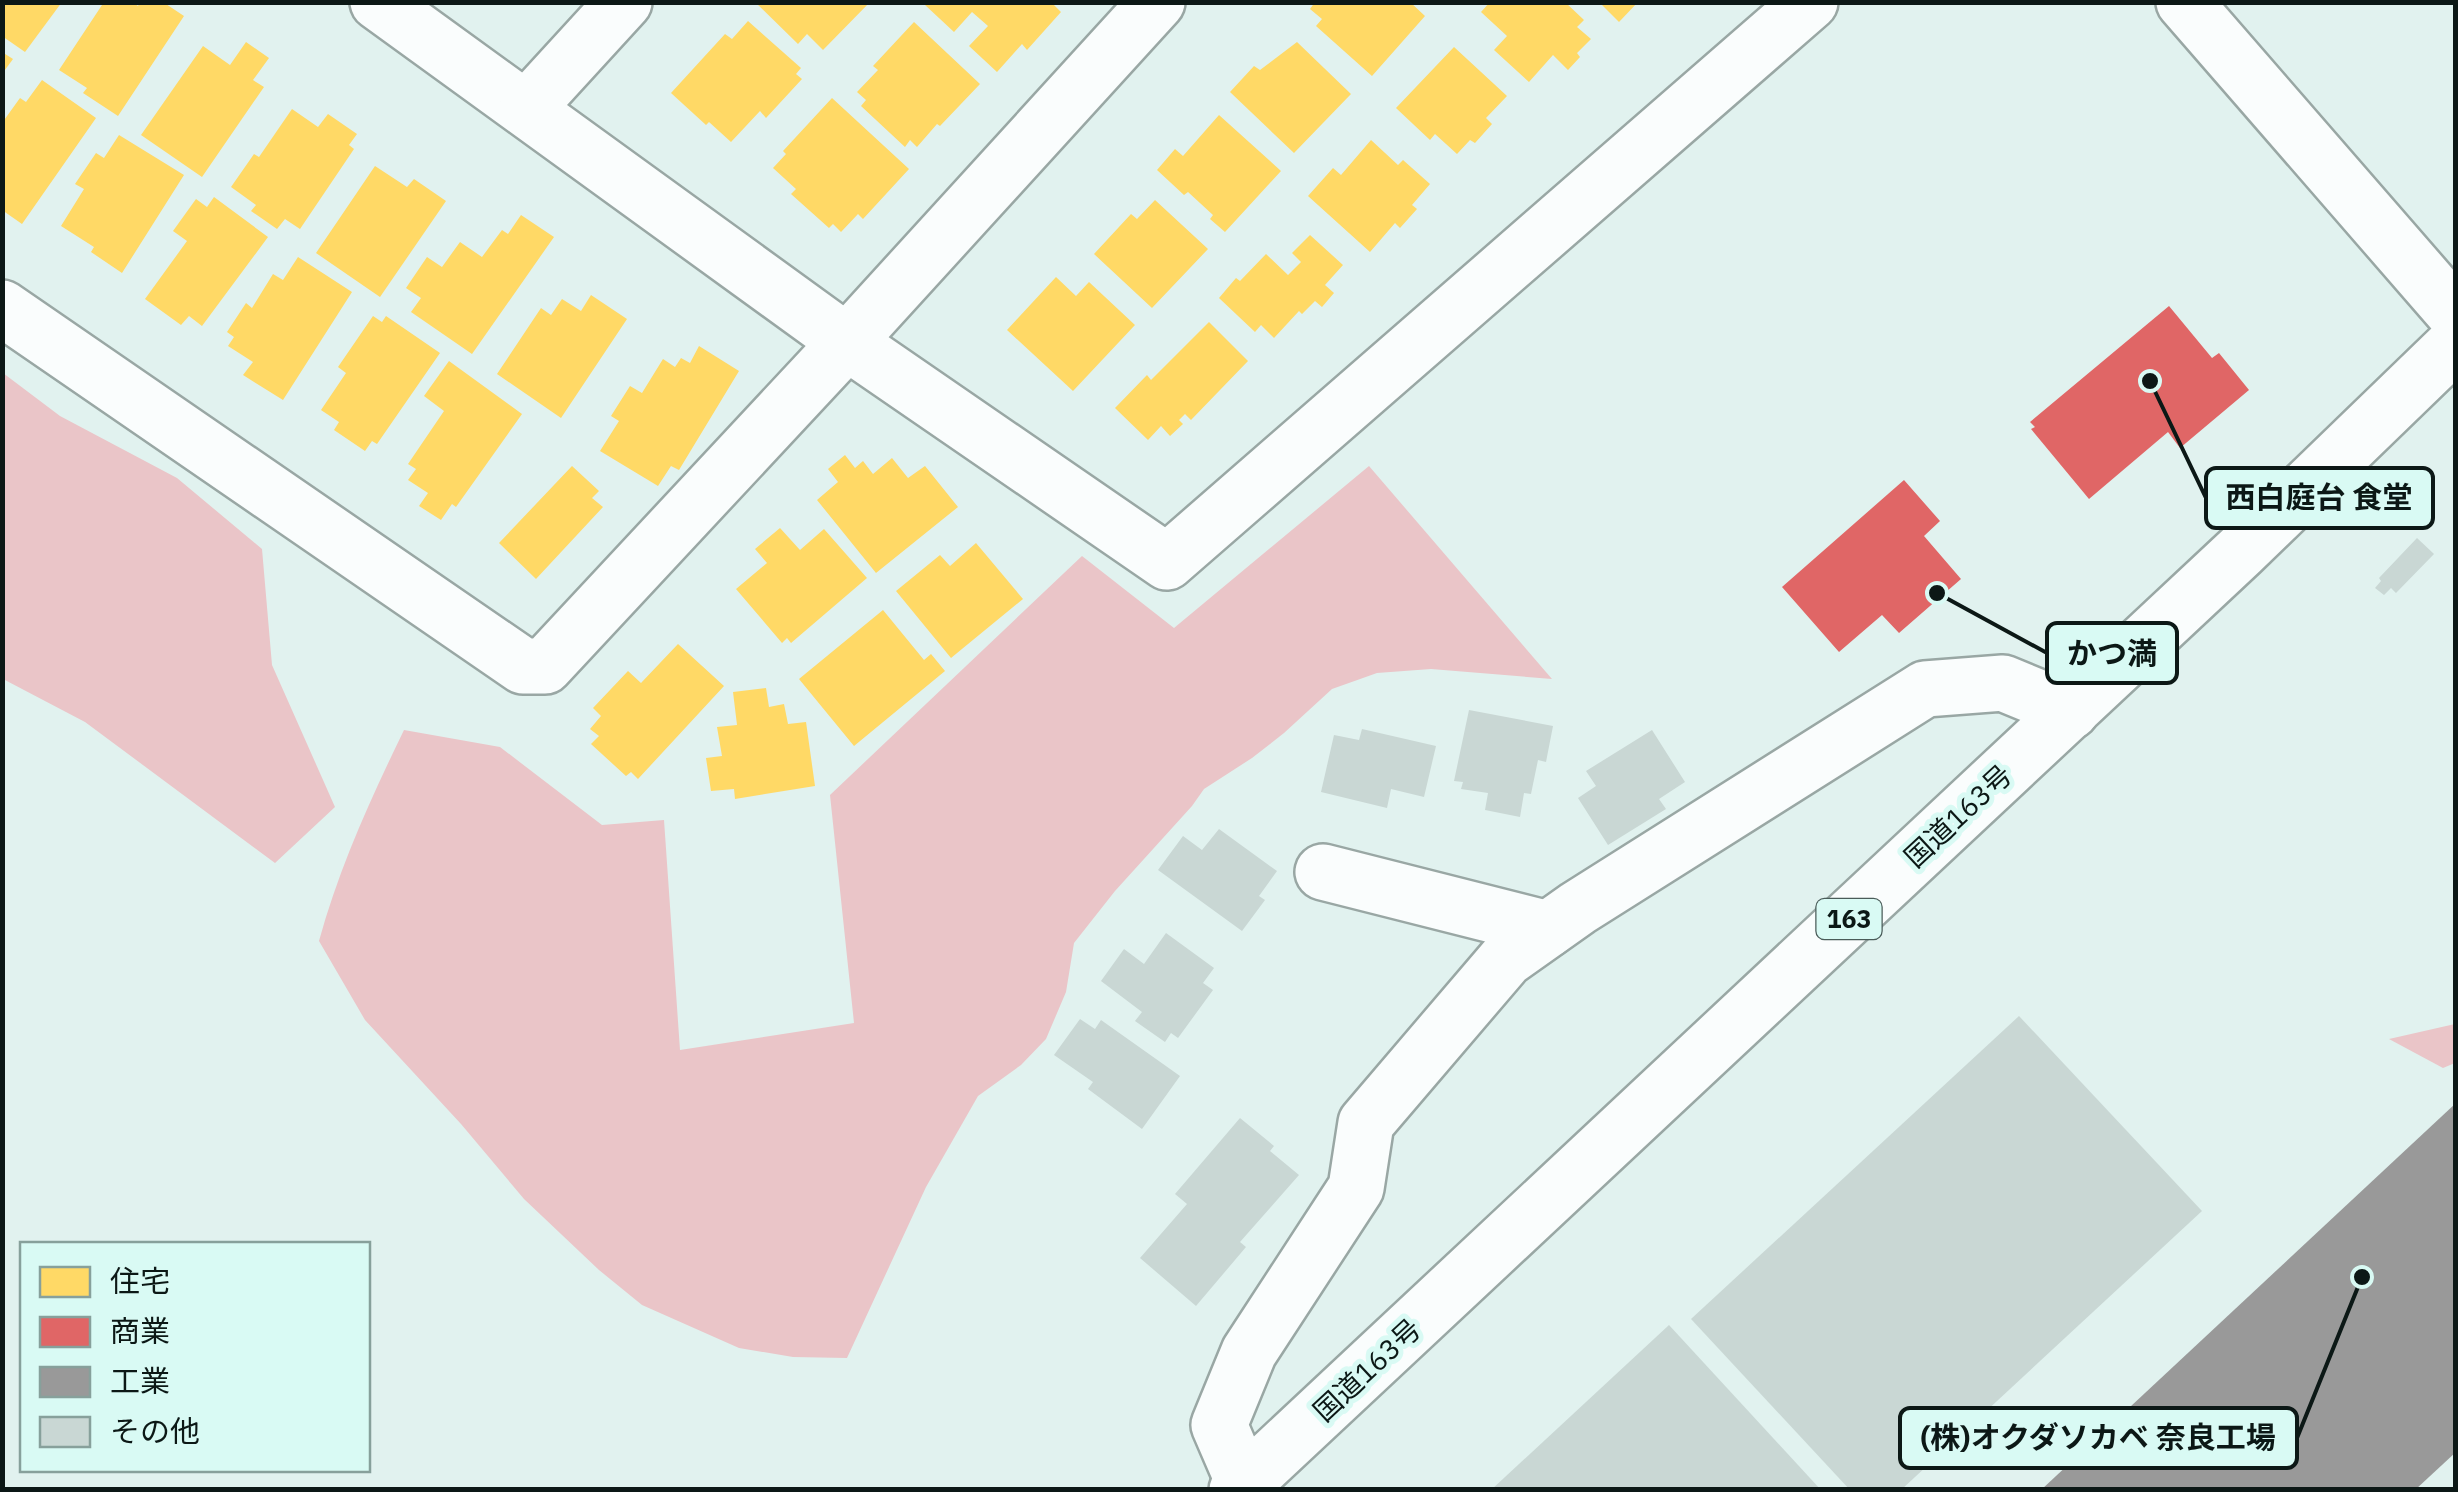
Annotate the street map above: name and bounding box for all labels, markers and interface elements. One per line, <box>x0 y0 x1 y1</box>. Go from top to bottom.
callout: 西白庭台 食堂 <box>2206 468 2433 528</box>
text: 西白庭台 食堂 <box>2225 477 2413 516</box>
callout: かつ満 <box>2047 623 2177 683</box>
text: かつ満 <box>2067 633 2157 672</box>
street label: 国道163号 <box>1896 756 2019 875</box>
road number: 163 <box>1816 899 1882 939</box>
legend <box>20 1242 370 1472</box>
text: 住宅 <box>110 1261 170 1300</box>
street label: 国道163号 <box>1305 1310 1428 1429</box>
text: 商業 <box>110 1311 170 1350</box>
text: 工業 <box>110 1361 170 1400</box>
callout: (株)オクダソカベ 奈良工場 <box>1900 1408 2297 1468</box>
text: その他 <box>110 1411 200 1450</box>
text: (株)オクダソカベ 奈良工場 <box>1920 1417 2276 1456</box>

